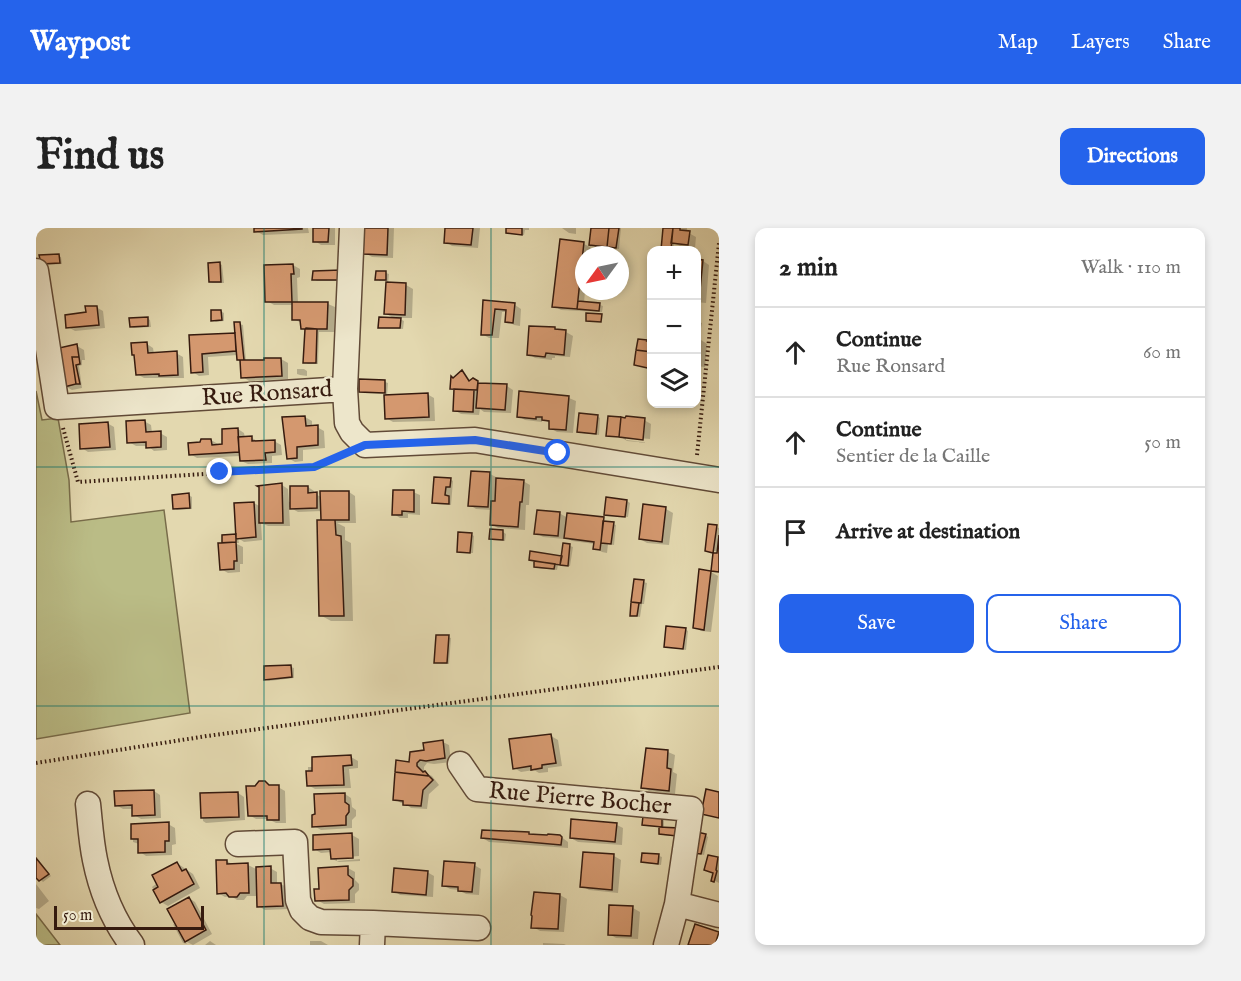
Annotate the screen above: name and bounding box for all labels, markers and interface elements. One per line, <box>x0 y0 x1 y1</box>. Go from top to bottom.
text: Waypost <box>30 25 130 60</box>
text: Map <box>998 29 1038 56</box>
text: Layers <box>1071 29 1130 56</box>
text: Share <box>1163 29 1211 56</box>
button: Directions <box>1060 128 1205 185</box>
text: Find us <box>36 130 164 183</box>
north arrow <box>575 246 629 300</box>
map controls <box>647 246 701 408</box>
button: + <box>647 246 701 300</box>
text: 2 min <box>779 251 838 284</box>
text: Walk · 110 m <box>1081 255 1181 280</box>
button: − <box>647 300 701 354</box>
text: Continue <box>836 326 922 354</box>
icon: ahead <box>779 336 812 369</box>
text: 60 m <box>1143 340 1181 365</box>
button: layers <box>647 354 701 408</box>
text: Rue Ronsard <box>836 354 945 379</box>
street label: Rue Ronsard <box>201 374 334 414</box>
text: Continue <box>836 416 922 444</box>
icon: ahead <box>779 426 812 459</box>
text: 50 m <box>1144 430 1181 455</box>
route start <box>544 439 570 465</box>
text: Sentier de la Caille <box>836 444 990 469</box>
route end <box>206 458 232 484</box>
icon: arrive <box>779 516 812 549</box>
text: Arrive at destination <box>836 518 1020 546</box>
button: Save <box>779 594 974 653</box>
button: Share <box>986 594 1181 653</box>
street label: Rue Pierre Bocher <box>487 776 673 822</box>
scale bar <box>54 903 204 930</box>
text: 50 m <box>63 906 92 926</box>

